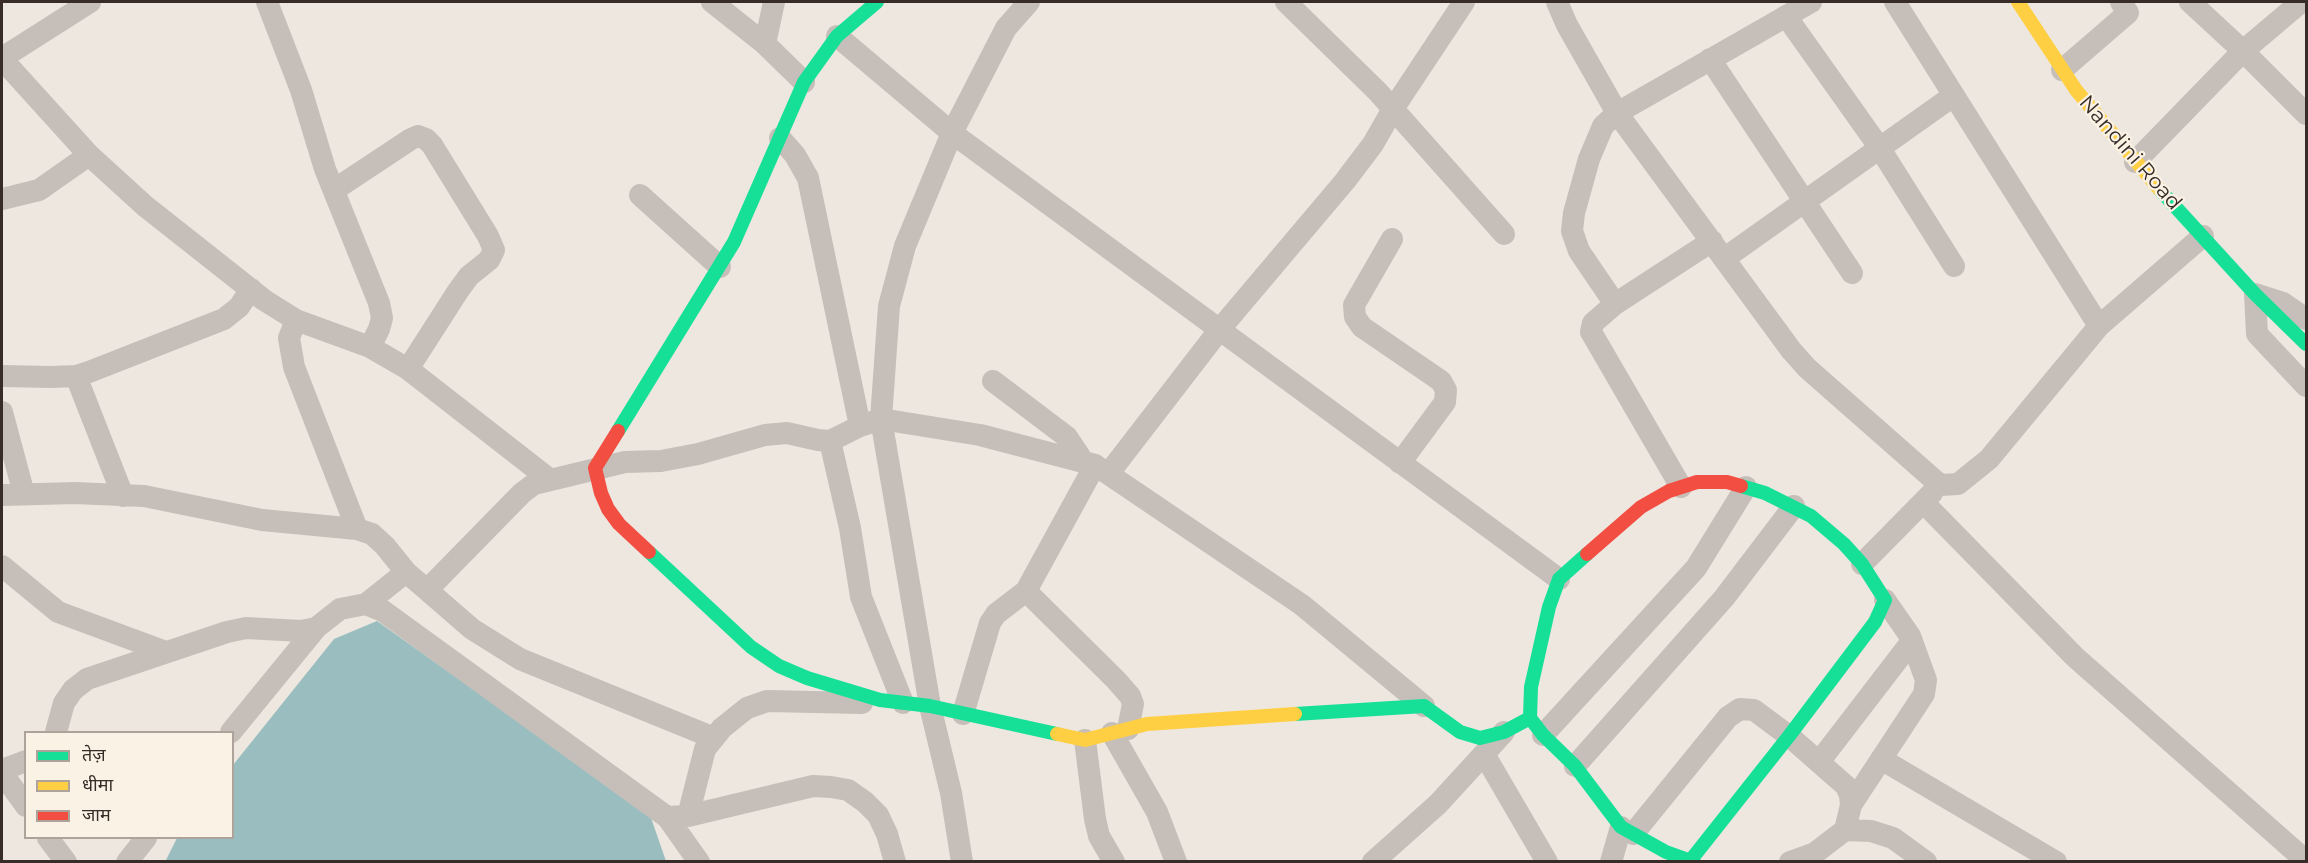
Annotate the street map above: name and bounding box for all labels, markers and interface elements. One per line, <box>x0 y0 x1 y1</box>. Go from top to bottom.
street label: Nandini Road <box>2073 90 2187 216</box>
legend <box>24 731 234 839</box>
text: तेज़ <box>82 744 106 766</box>
text: धीमा <box>82 774 113 796</box>
text: जाम <box>82 804 111 826</box>

